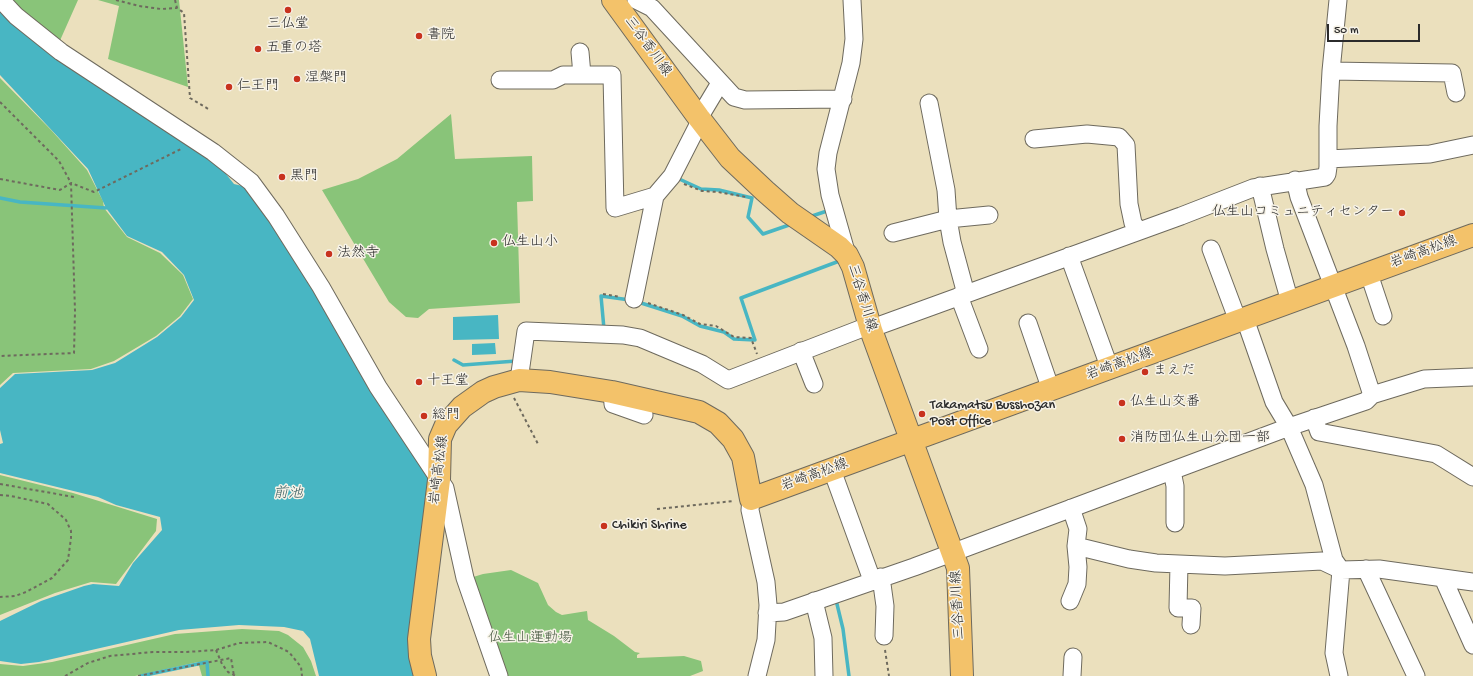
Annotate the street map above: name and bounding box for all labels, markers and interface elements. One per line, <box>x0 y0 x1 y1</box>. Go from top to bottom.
marker: 三仏堂 <box>283 5 293 15</box>
street label: 三谷香川線 <box>620 14 674 80</box>
scale bar <box>1329 16 1422 42</box>
place label: 三仏堂 <box>267 17 309 33</box>
text: 50 m <box>1334 24 1359 38</box>
place label: 書院 <box>427 28 455 44</box>
marker: 書院 <box>414 31 424 41</box>
place label: 五重の塔 <box>266 41 322 57</box>
marker: 五重の塔 <box>253 44 263 54</box>
place label: 涅槃門 <box>305 71 347 87</box>
marker: 涅槃門 <box>292 74 302 84</box>
place label: 仁王門 <box>237 79 279 95</box>
marker: 仁王門 <box>224 82 234 92</box>
place label: 黒門 <box>290 169 318 185</box>
marker: 黒門 <box>277 172 287 182</box>
place label: 仏生山コミュニティセンター <box>1212 205 1394 221</box>
marker: 仏生山コミュニティセンター <box>1397 208 1407 218</box>
street label: 岩崎高松線 <box>1388 233 1460 273</box>
place label: 仏生山小 <box>502 235 558 251</box>
marker: 仏生山小 <box>489 238 499 248</box>
place label: 法然寺 <box>337 246 379 262</box>
marker: 法然寺 <box>324 249 334 259</box>
street label: 三谷香川線 <box>843 262 879 334</box>
street label: 岩崎高松線 <box>1084 345 1156 385</box>
place label: まえだ <box>1153 364 1195 380</box>
marker: まえだ <box>1140 367 1150 377</box>
place label: 十王堂 <box>427 374 469 390</box>
marker: 十王堂 <box>414 377 424 387</box>
place label: 仏生山交番 <box>1130 395 1200 411</box>
place label: Takamatsu Busshozan Post Office <box>930 398 1055 430</box>
marker: 仏生山交番 <box>1117 398 1127 408</box>
place label: 総門 <box>432 408 460 424</box>
marker: Takamatsu Busshozan Post Office <box>917 409 927 419</box>
marker: 総門 <box>419 411 429 421</box>
place label: 消防団仏生山分団一部 <box>1130 431 1270 447</box>
street label: 岩崎高松線 <box>427 434 453 506</box>
marker: 消防団仏生山分団一部 <box>1117 434 1127 444</box>
street label: 岩崎高松線 <box>779 456 851 496</box>
water label: 前池 <box>273 486 303 504</box>
place label: Chikiri Shrine <box>612 518 687 534</box>
marker: Chikiri Shrine <box>599 521 609 531</box>
street label: 三谷香川線 <box>949 570 969 640</box>
park label: 仏生山運動場 <box>488 631 572 647</box>

